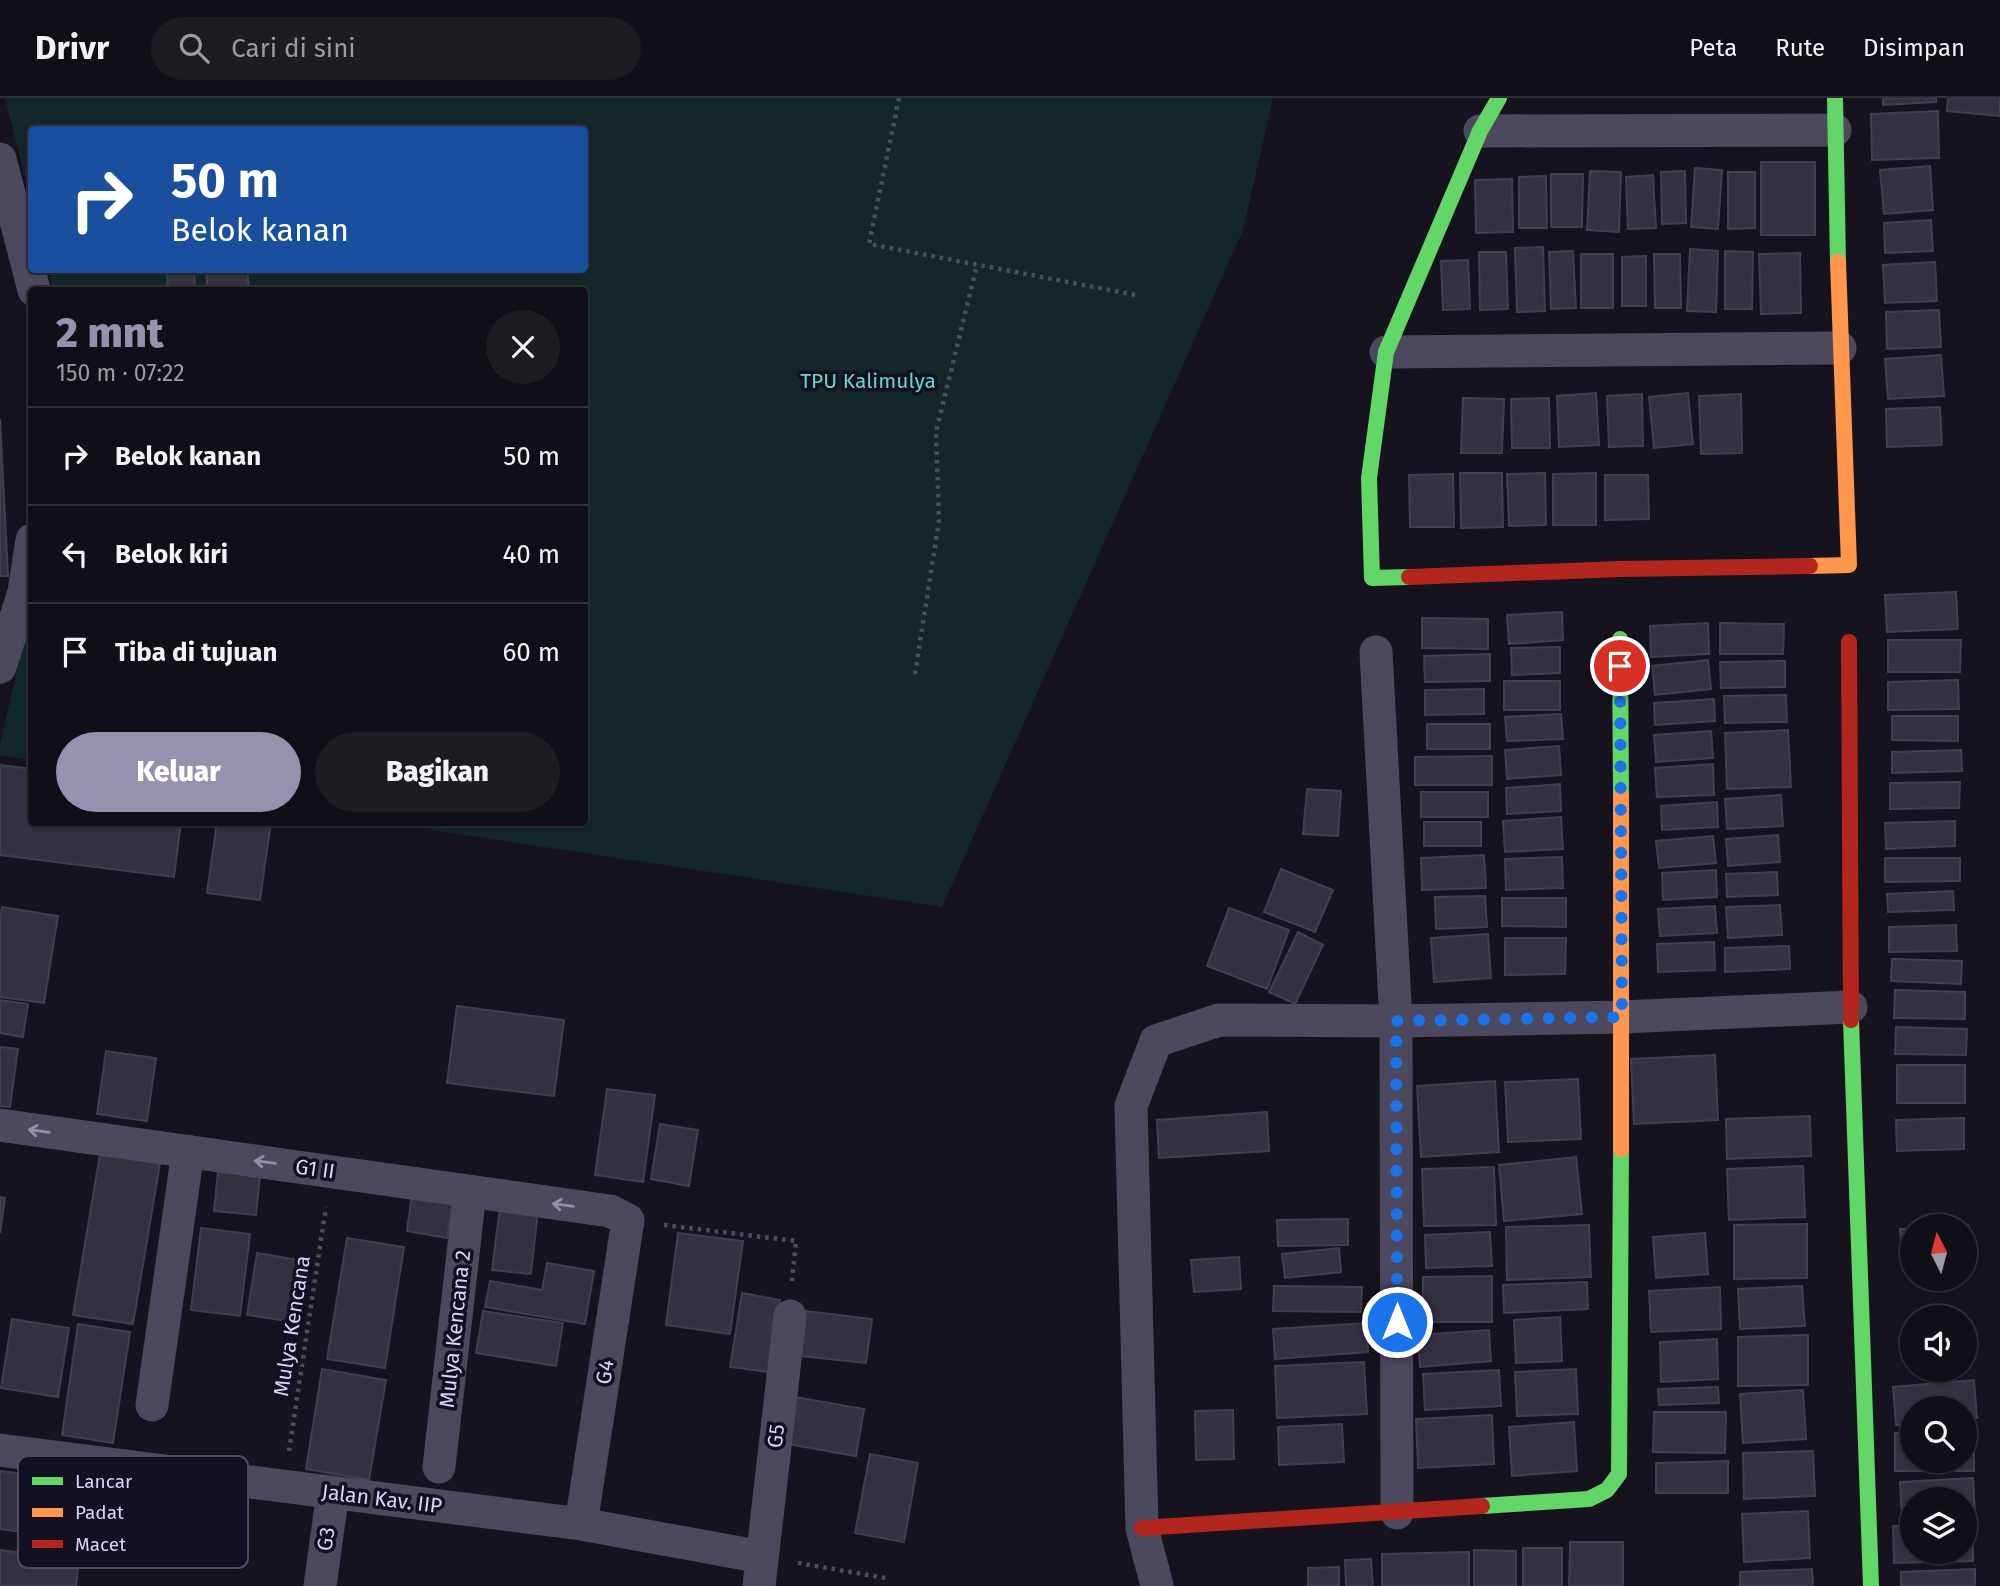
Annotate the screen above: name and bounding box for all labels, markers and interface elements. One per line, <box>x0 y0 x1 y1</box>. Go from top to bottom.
search box <box>151 17 641 80</box>
text: Drivr <box>35 28 109 68</box>
icon: search <box>175 29 213 67</box>
text: Cari di sini <box>231 33 356 64</box>
text: Peta <box>1689 34 1737 62</box>
text: Rute <box>1775 34 1825 62</box>
text: Disimpan <box>1863 34 1965 62</box>
text: 50 m <box>171 151 279 210</box>
icon: right <box>56 154 147 245</box>
text: Belok kanan <box>171 211 349 249</box>
text: 2 mnt <box>56 308 164 358</box>
button: close <box>486 310 560 384</box>
text: 150 m · 07:22 <box>56 359 185 387</box>
park label: TPU Kalimulya <box>800 368 936 394</box>
icon: right <box>56 437 94 475</box>
text: Belok kanan <box>115 441 261 472</box>
text: 50 m <box>503 441 560 472</box>
icon: left <box>56 535 94 573</box>
text: Belok kiri <box>115 539 228 570</box>
text: 40 m <box>502 539 560 570</box>
icon: arrive <box>56 633 94 671</box>
pin <box>1590 636 1650 696</box>
text: Tiba di tujuan <box>115 637 277 668</box>
text: 60 m <box>502 637 560 668</box>
icon: arrive <box>1601 647 1639 685</box>
button: Keluar <box>56 732 301 812</box>
button: Bagikan <box>315 732 560 812</box>
one-way arrow <box>29 1124 51 1137</box>
street label: G1 II <box>294 1153 336 1185</box>
one-way arrow <box>254 1155 277 1168</box>
one-way arrow <box>552 1198 575 1211</box>
north arrow <box>1900 1214 1978 1292</box>
map controls <box>1900 1214 1977 1564</box>
street label: Mulya Kencana 2 <box>434 1249 476 1409</box>
street label: Mulya Kencana <box>268 1254 316 1398</box>
position arrow <box>1360 1285 1434 1359</box>
button: sound <box>1900 1305 1977 1382</box>
street label: G4 <box>590 1358 620 1386</box>
button: search <box>1900 1396 1977 1473</box>
street label: G5 <box>762 1423 790 1449</box>
legend <box>18 1456 248 1568</box>
text: Lancar <box>75 1470 133 1493</box>
street label: Jalan Kav. IIP <box>320 1479 444 1519</box>
button: layers <box>1900 1487 1977 1564</box>
text: Padat <box>75 1501 124 1524</box>
street label: G3 <box>311 1525 341 1553</box>
text: Macet <box>75 1533 126 1556</box>

